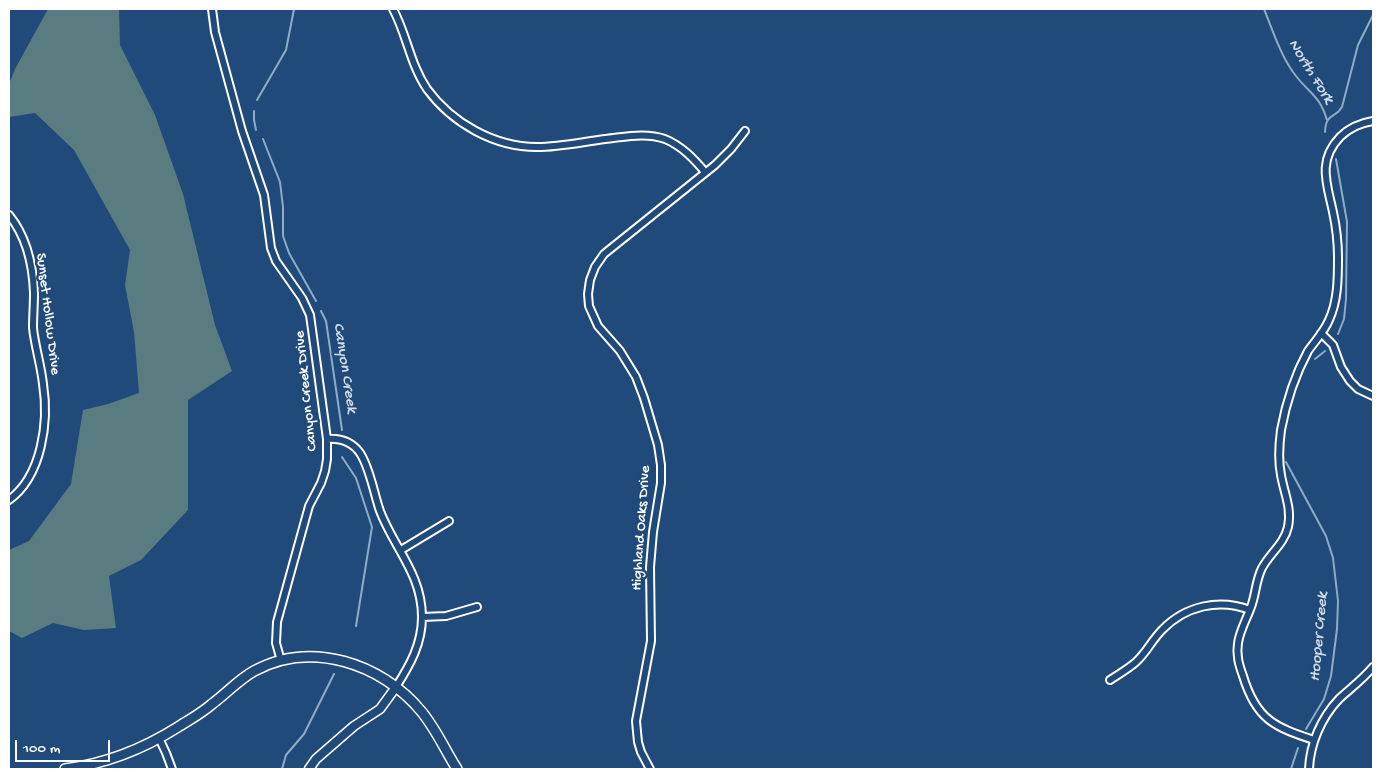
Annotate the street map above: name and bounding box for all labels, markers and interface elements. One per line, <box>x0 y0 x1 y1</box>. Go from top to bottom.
water label: North Fork <box>1283 36 1337 108</box>
street label: Sunset Hollow Drive <box>31 252 63 376</box>
water label: Canyon Creek <box>327 322 361 414</box>
street label: Canyon Creek Drive <box>292 330 322 452</box>
street label: Highland Oaks Drive <box>629 465 655 591</box>
water label: Hooper Creek <box>1307 592 1333 682</box>
scale bar <box>18 730 112 762</box>
text: 100 m <box>23 740 60 758</box>

